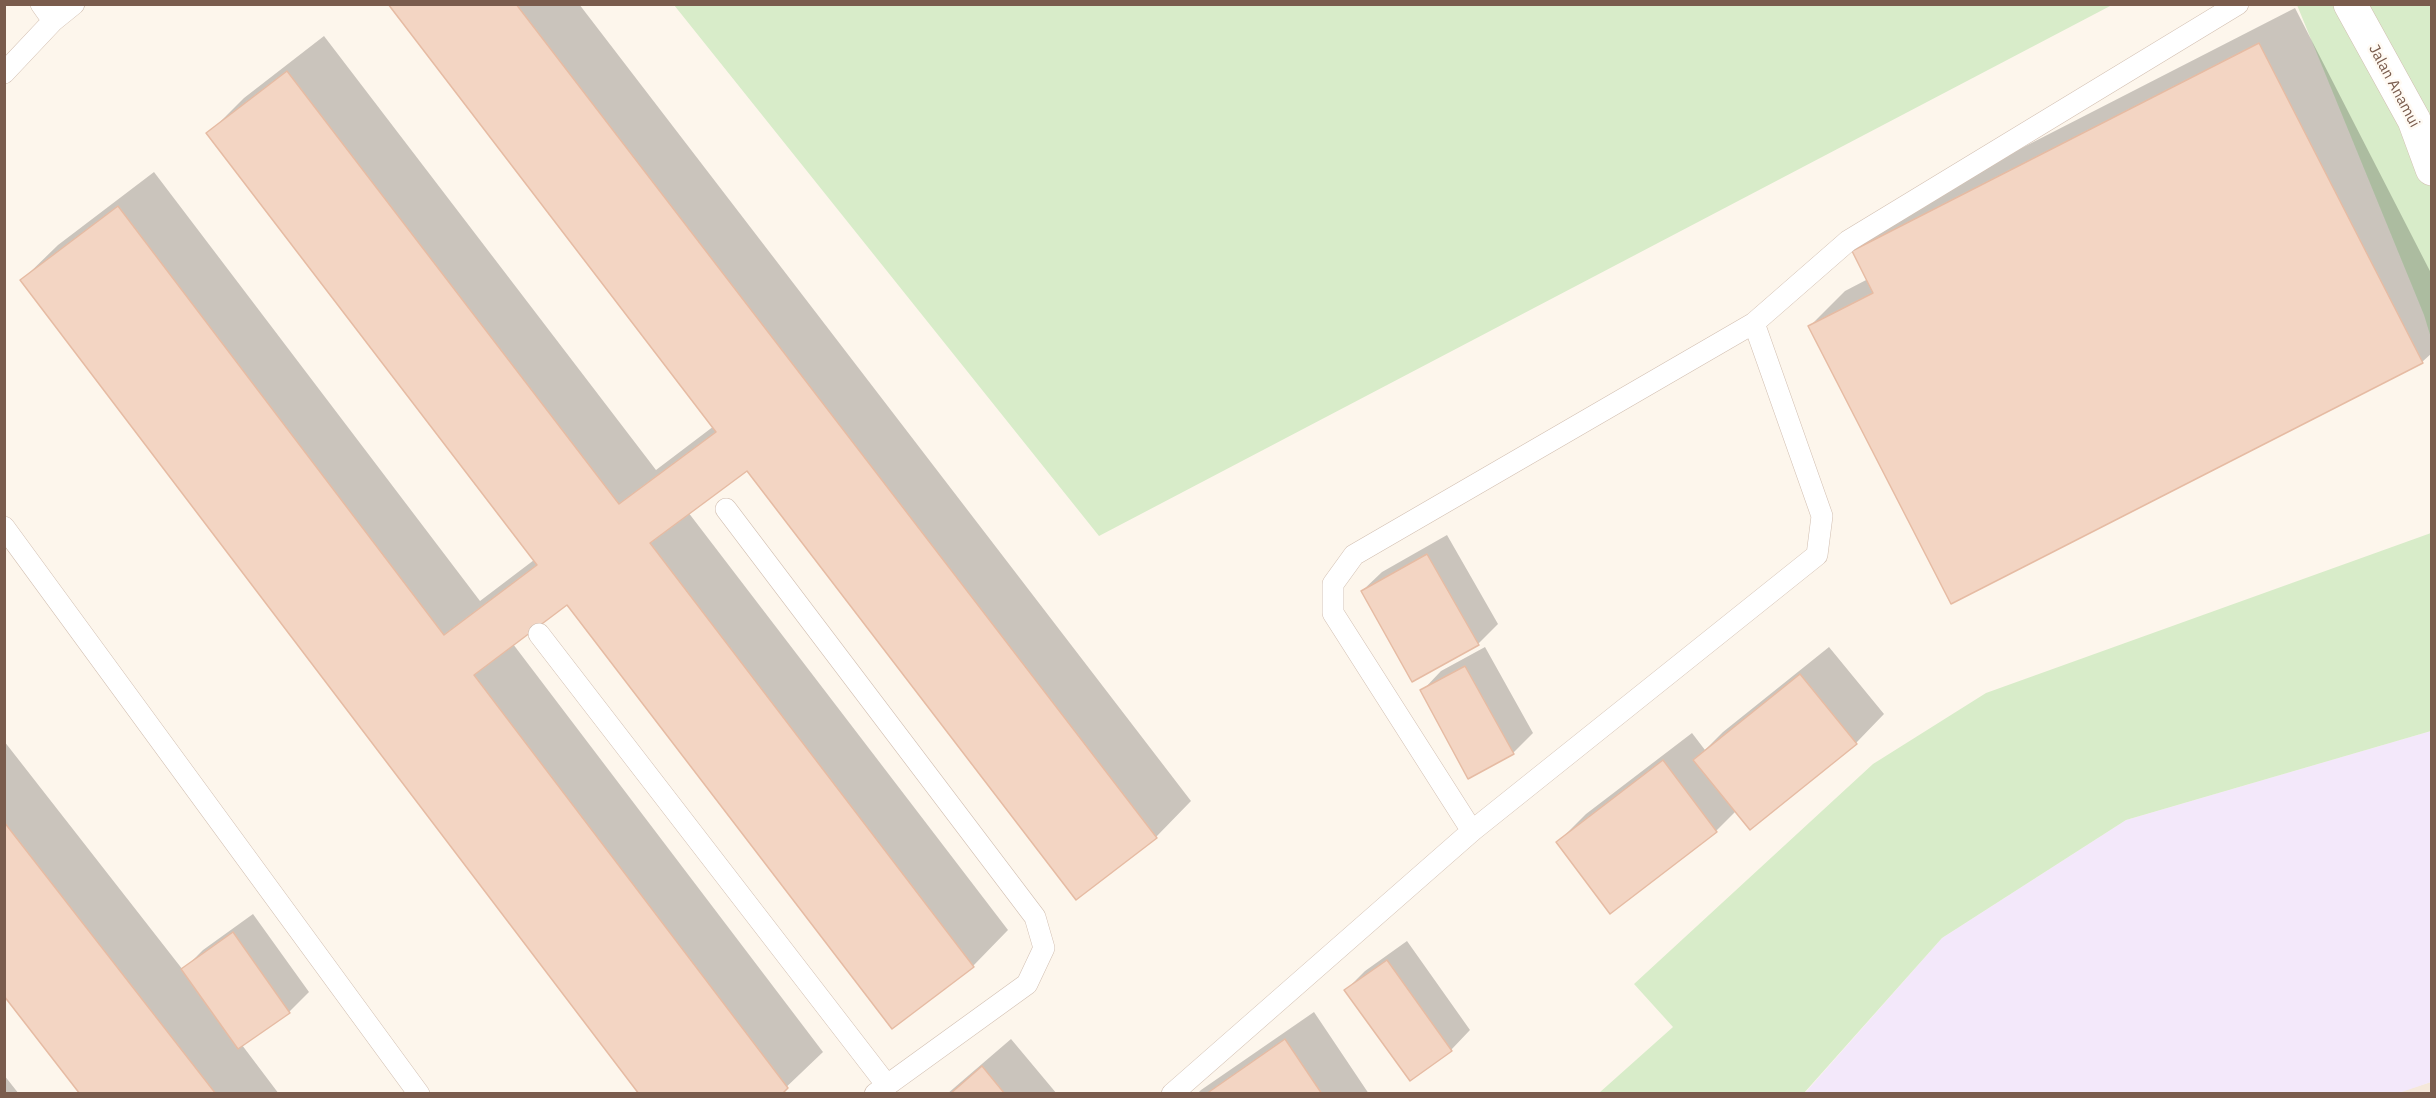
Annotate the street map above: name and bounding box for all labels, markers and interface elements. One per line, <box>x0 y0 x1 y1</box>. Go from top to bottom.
street label: Jalan Anamui <box>2365 41 2423 131</box>

